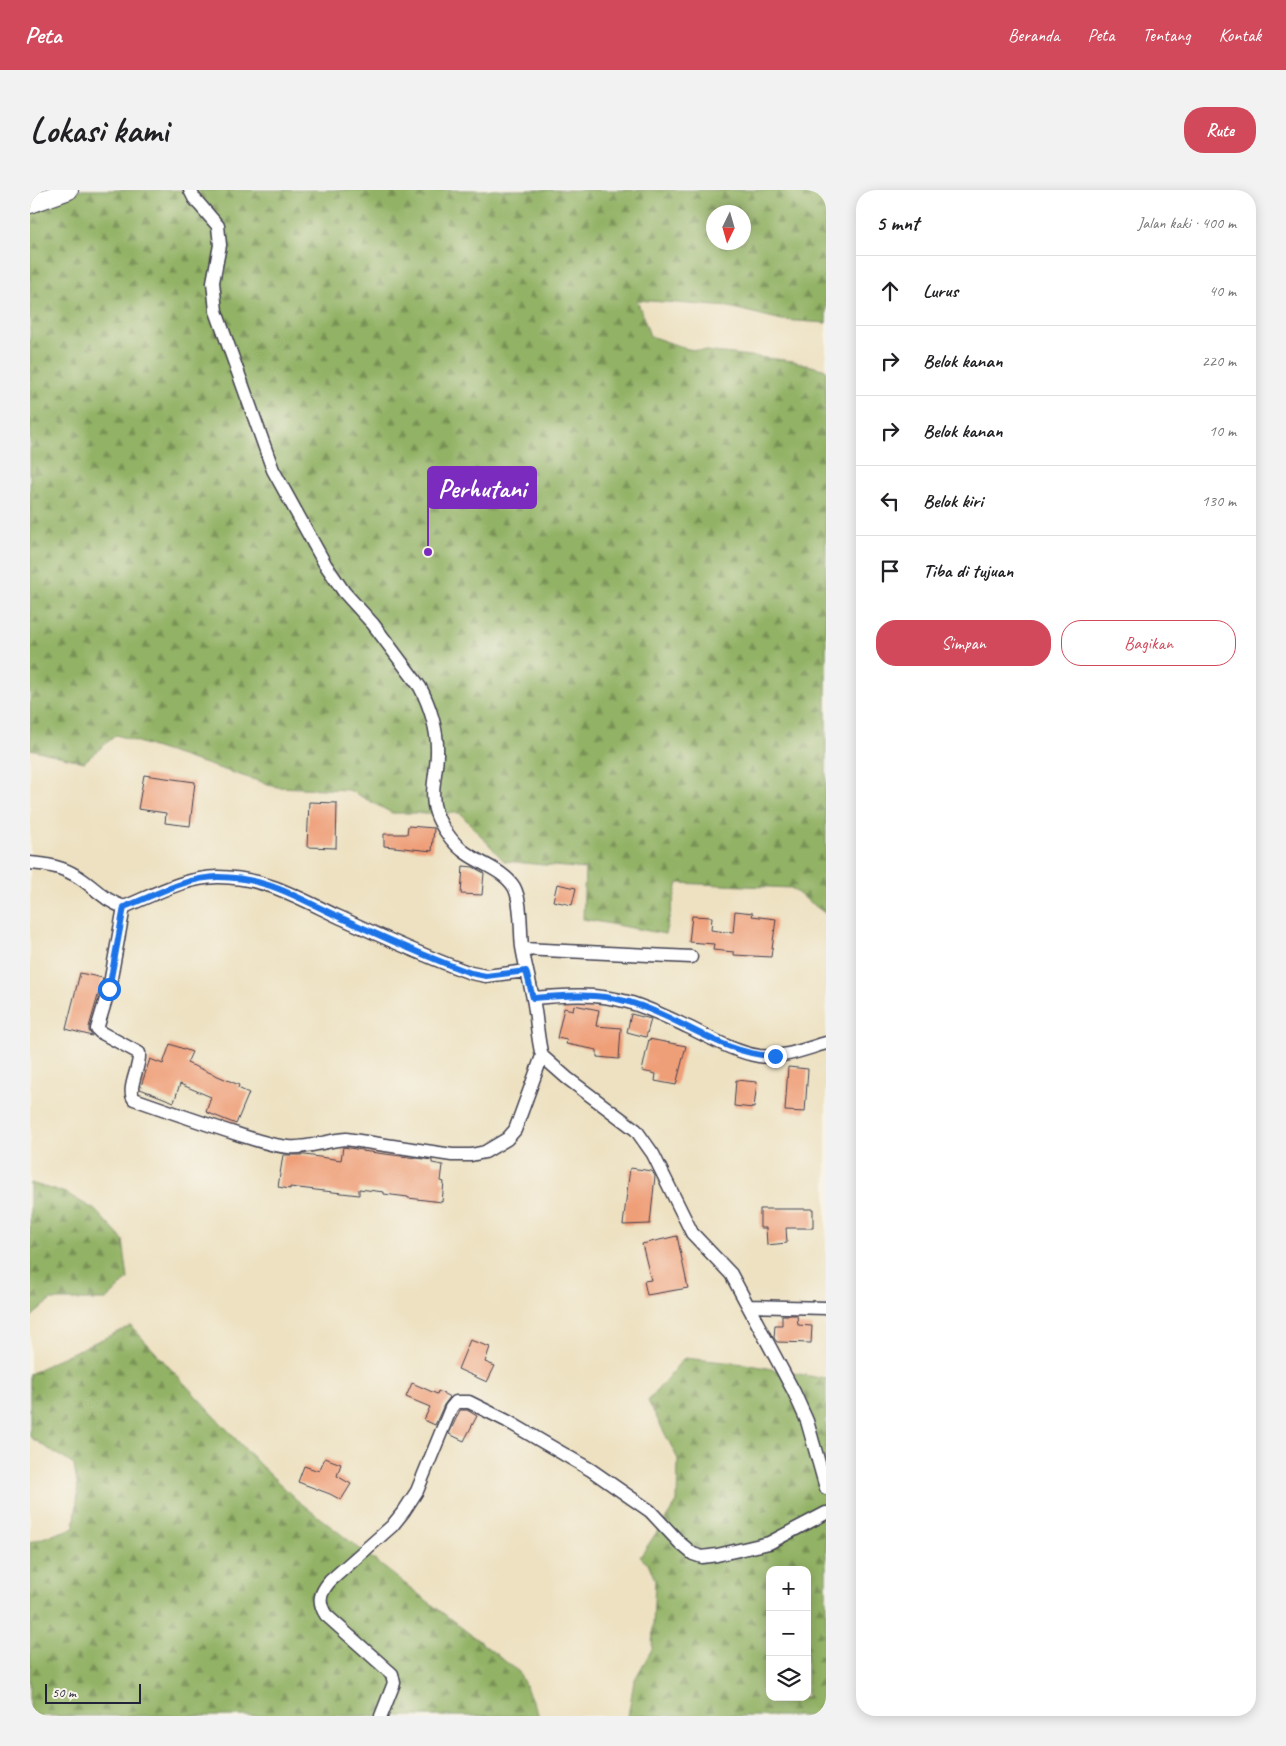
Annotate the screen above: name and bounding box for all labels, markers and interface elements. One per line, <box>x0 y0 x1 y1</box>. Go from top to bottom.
text: Peta <box>25 20 62 50</box>
text: Beranda <box>1008 24 1059 46</box>
text: Peta <box>1087 24 1114 46</box>
text: Tentang <box>1142 24 1191 46</box>
text: Kontak <box>1219 24 1261 46</box>
button: Rute <box>1184 107 1256 153</box>
text: Lokasi kami <box>30 108 168 153</box>
north arrow <box>706 205 751 250</box>
text: 5 mnt <box>876 210 919 236</box>
text: Jalan kaki · 400 m <box>1138 213 1236 233</box>
icon: ahead <box>876 277 904 305</box>
text: Lurus <box>923 279 958 303</box>
text: 40 m <box>1209 281 1236 301</box>
icon: right <box>876 347 904 375</box>
text: Belok kanan <box>923 349 1002 373</box>
text: 220 m <box>1202 351 1236 371</box>
icon: right <box>876 417 904 445</box>
text: Belok kanan <box>923 419 1002 443</box>
text: 10 m <box>1209 421 1236 441</box>
callout: Perhutani <box>428 467 536 508</box>
text: Perhutani <box>438 472 530 505</box>
icon: left <box>876 487 904 515</box>
text: Belok kiri <box>923 489 983 513</box>
text: 130 m <box>1202 491 1236 511</box>
icon: arrive <box>876 557 904 585</box>
text: Tiba di tujuan <box>923 559 1013 583</box>
button: Simpan <box>876 620 1051 666</box>
button: Bagikan <box>1061 620 1236 666</box>
route start <box>98 978 121 1001</box>
route end <box>764 1045 787 1068</box>
map controls <box>766 1566 811 1701</box>
button: + <box>766 1566 811 1611</box>
button: − <box>766 1611 811 1656</box>
button: layers <box>766 1656 811 1701</box>
scale bar <box>45 1681 141 1704</box>
text: 50 m <box>52 1684 76 1701</box>

